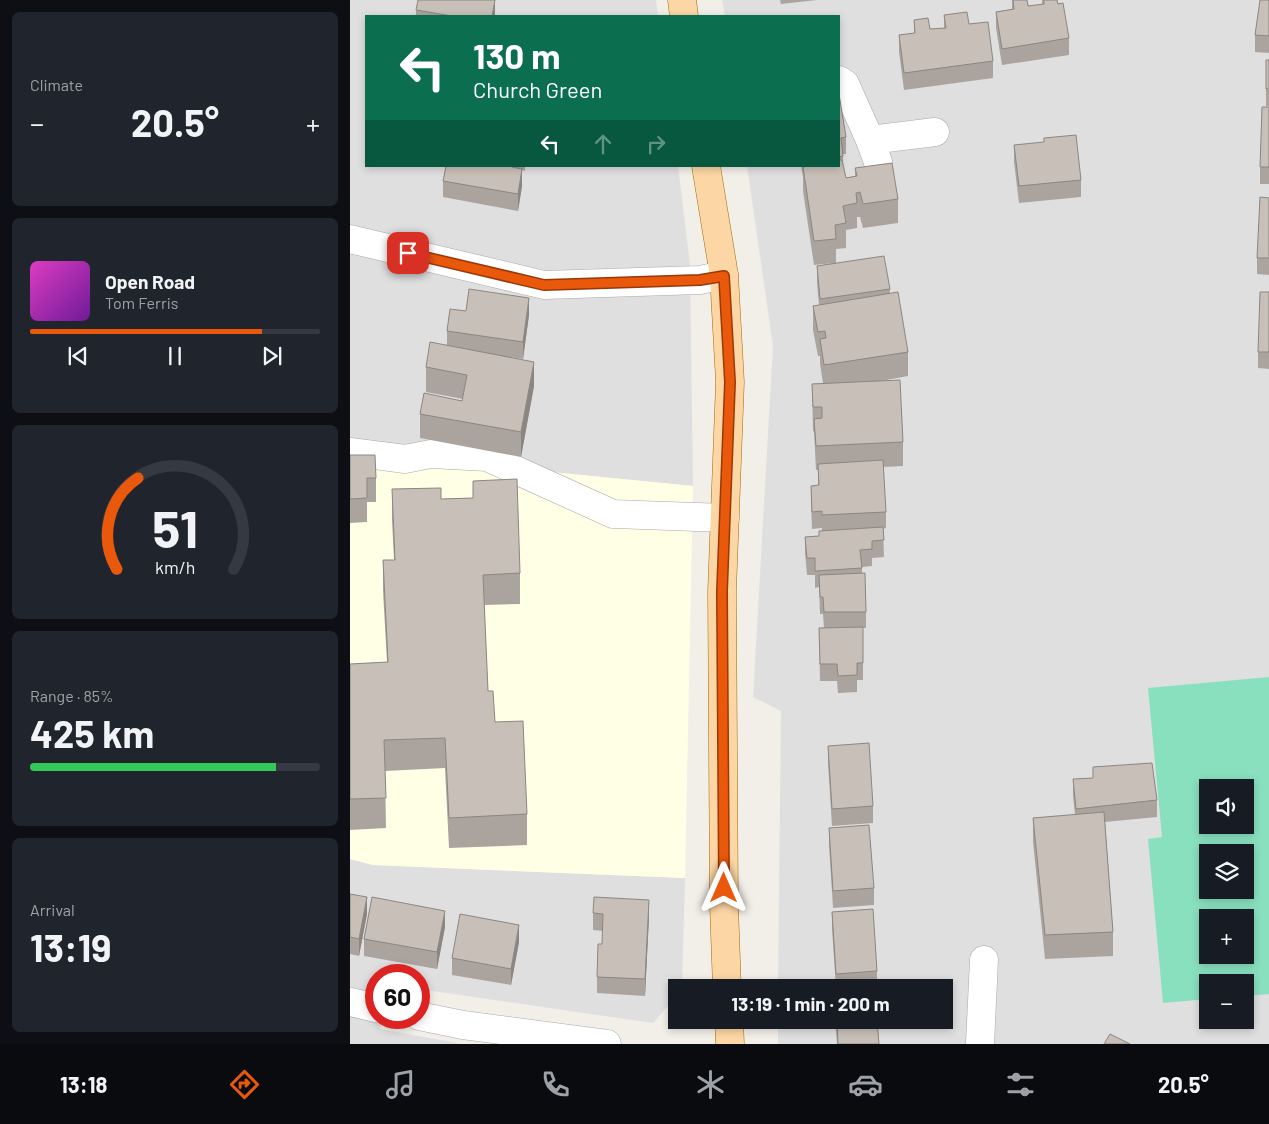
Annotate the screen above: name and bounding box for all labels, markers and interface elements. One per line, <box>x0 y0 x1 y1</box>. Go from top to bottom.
text: 130 m <box>473 34 560 76</box>
icon: left <box>390 35 455 100</box>
text: Climate <box>30 75 83 94</box>
text: Church Green <box>473 76 602 102</box>
text: 20.5° <box>131 99 219 145</box>
text: − <box>30 106 44 140</box>
text: + <box>306 106 320 140</box>
icon: left <box>536 130 564 158</box>
icon: ahead <box>589 130 617 158</box>
icon: right <box>642 130 670 158</box>
pin <box>387 232 429 274</box>
icon: arrive <box>394 239 422 267</box>
text: Open Road <box>105 270 195 293</box>
text: Tom Ferris <box>105 293 179 312</box>
icon: previous <box>64 342 92 370</box>
icon: pause <box>161 342 189 370</box>
icon: next <box>258 342 286 370</box>
text: 51 <box>152 496 198 558</box>
text: km/h <box>155 556 195 578</box>
text: Range · 85% <box>30 686 114 705</box>
text: 425 km <box>30 710 154 756</box>
map controls <box>1199 779 1254 1029</box>
button: sound <box>1199 779 1254 834</box>
button: layers <box>1199 844 1254 899</box>
position arrow <box>697 861 749 913</box>
text: Arrival <box>30 900 75 919</box>
button: + <box>1199 909 1254 964</box>
text: 13:19 <box>30 924 111 970</box>
speed limit sign: 60 <box>365 964 430 1029</box>
button: − <box>1199 974 1254 1029</box>
text: 13:19 · 1 min · 200 m <box>731 992 890 1015</box>
icon: directions <box>227 1067 262 1102</box>
icon: music <box>383 1067 418 1102</box>
icon: phone <box>538 1067 573 1102</box>
icon: climate <box>693 1067 728 1102</box>
icon: car <box>848 1067 883 1102</box>
icon: filters <box>1003 1067 1038 1102</box>
text: 13:18 <box>60 1071 107 1097</box>
text: 20.5° <box>1158 1071 1209 1097</box>

